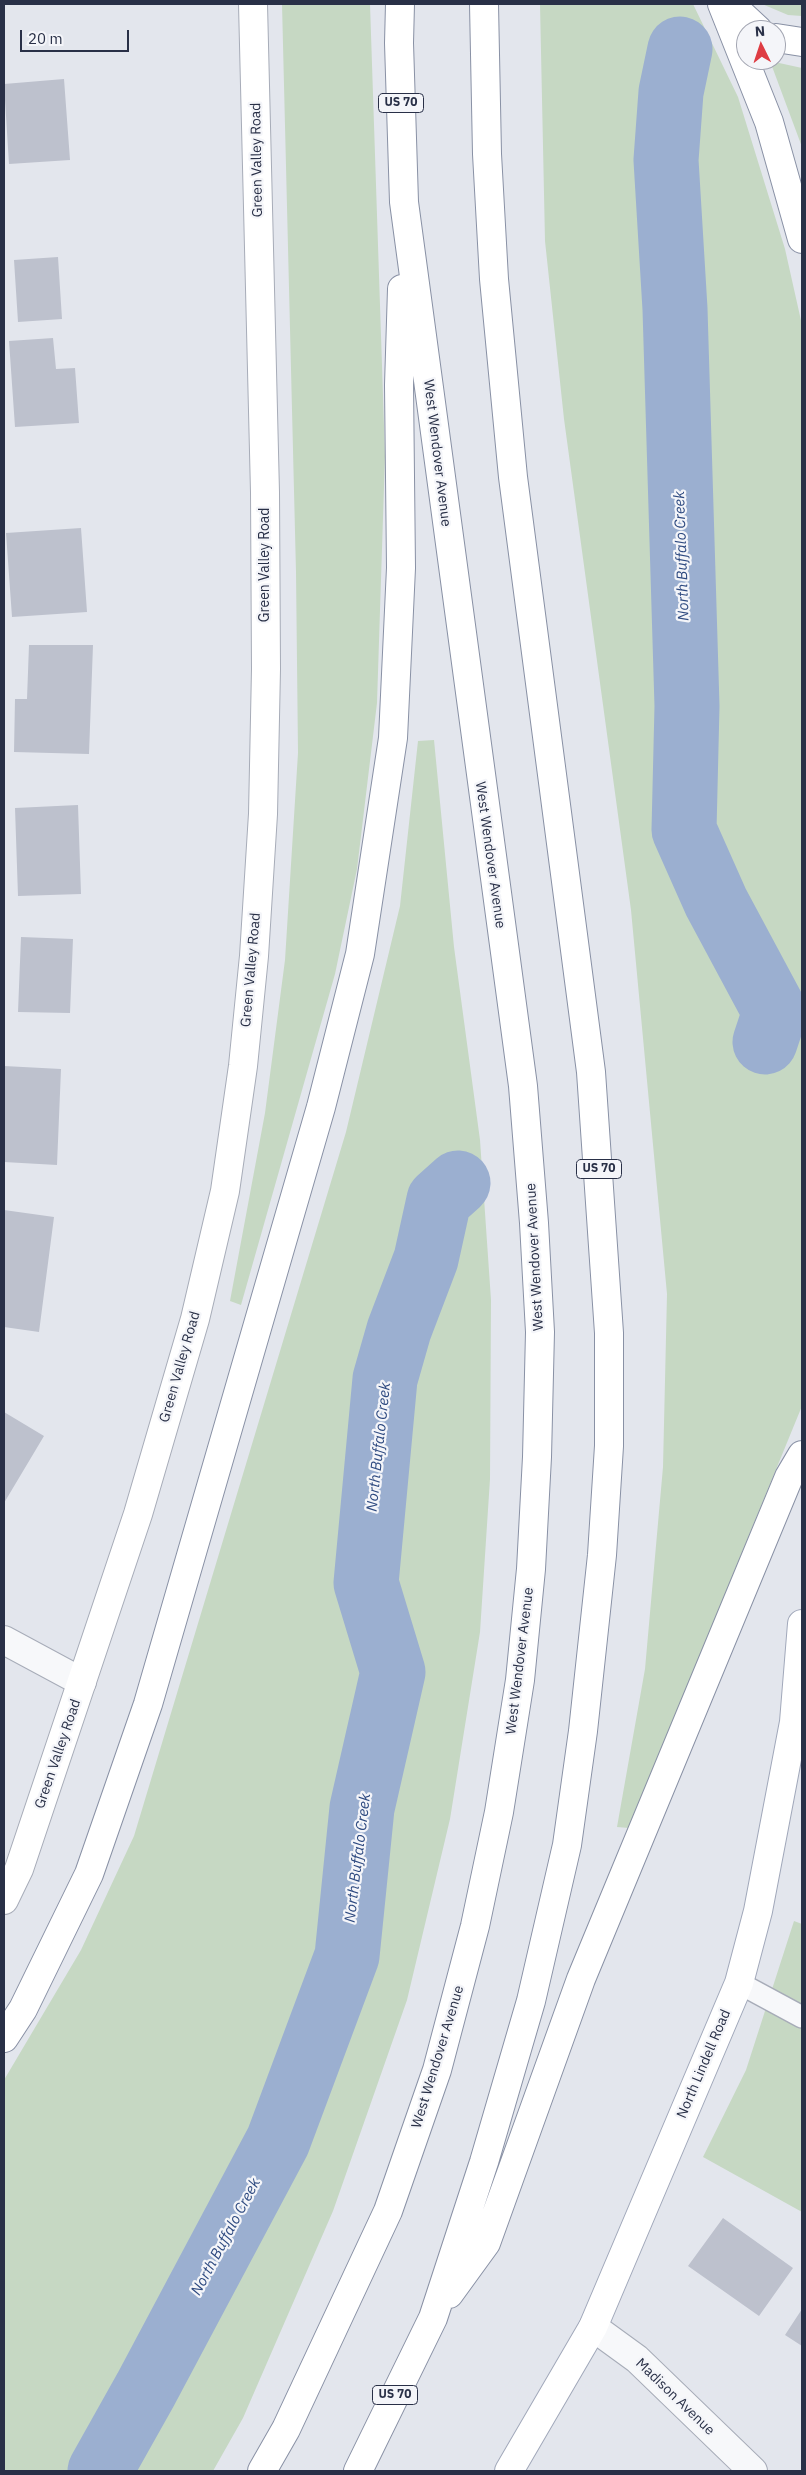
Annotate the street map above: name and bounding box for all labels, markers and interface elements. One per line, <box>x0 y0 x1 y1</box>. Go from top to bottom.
scale bar <box>22 20 131 52</box>
north arrow <box>736 20 786 70</box>
text: N <box>754 22 766 40</box>
text: 20 m <box>28 29 63 48</box>
road number: US 70 <box>378 94 424 112</box>
street label: Green Valley Road <box>248 103 266 217</box>
street label: West Wendover Avenue <box>420 378 454 528</box>
water label: North Buffalo Creek <box>671 491 693 621</box>
street label: Green Valley Road <box>257 508 273 622</box>
street label: West Wendover Avenue <box>471 780 509 930</box>
street label: Green Valley Road <box>238 912 264 1028</box>
road number: US 70 <box>576 1160 622 1178</box>
street label: West Wendover Avenue <box>523 1183 547 1331</box>
street label: Green Valley Road <box>156 1310 204 1424</box>
water label: North Buffalo Creek <box>363 1382 395 1512</box>
street label: West Wendover Avenue <box>503 1586 537 1736</box>
street label: Green Valley Road <box>31 1697 85 1811</box>
water label: North Buffalo Creek <box>341 1792 375 1924</box>
street label: West Wendover Avenue <box>408 1984 468 2130</box>
street label: North Lindell Road <box>674 2007 734 2121</box>
water label: North Buffalo Creek <box>188 2175 264 2299</box>
street label: Madison Avenue <box>632 2355 718 2439</box>
road number: US 70 <box>372 2386 418 2404</box>

